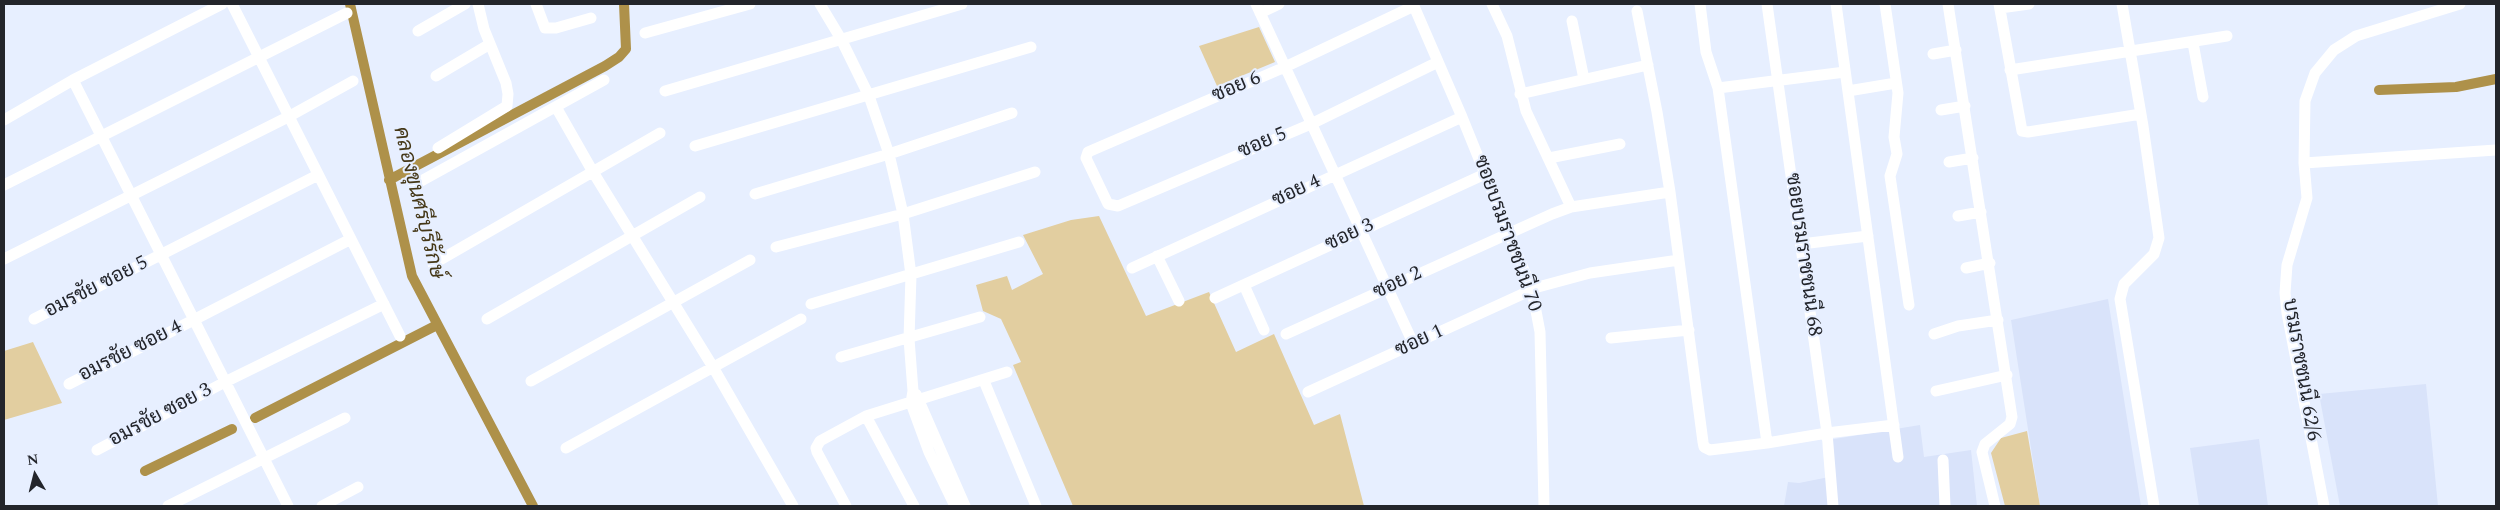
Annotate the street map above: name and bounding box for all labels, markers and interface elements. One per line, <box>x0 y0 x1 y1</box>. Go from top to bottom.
street label: ซอย 6 <box>1209 67 1265 109</box>
street label: ซอย 5 <box>1235 123 1291 165</box>
water label: คลองขุนศรีบุรีรักษ์ <box>386 124 448 282</box>
street label: ซอยบรมราชชนนี 70 <box>1467 153 1545 315</box>
street label: ซอย 4 <box>1269 170 1325 214</box>
street label: ซอยบรมราชชนนี 68 <box>1779 172 1825 338</box>
street label: ซอย 3 <box>1322 214 1378 258</box>
street label: อมรชัย ซอย 5 <box>41 252 153 324</box>
street label: ซอย 2 <box>1370 262 1426 306</box>
street label: บรมราชชนนี 62/6 <box>2276 297 2324 443</box>
street label: อมรชัย ซอย 4 <box>75 316 187 388</box>
street label: ซอย 1 <box>1392 320 1448 364</box>
street label: อมรชัย ซอย 3 <box>106 379 216 453</box>
text: N <box>26 448 40 471</box>
north arrow <box>10 450 60 500</box>

